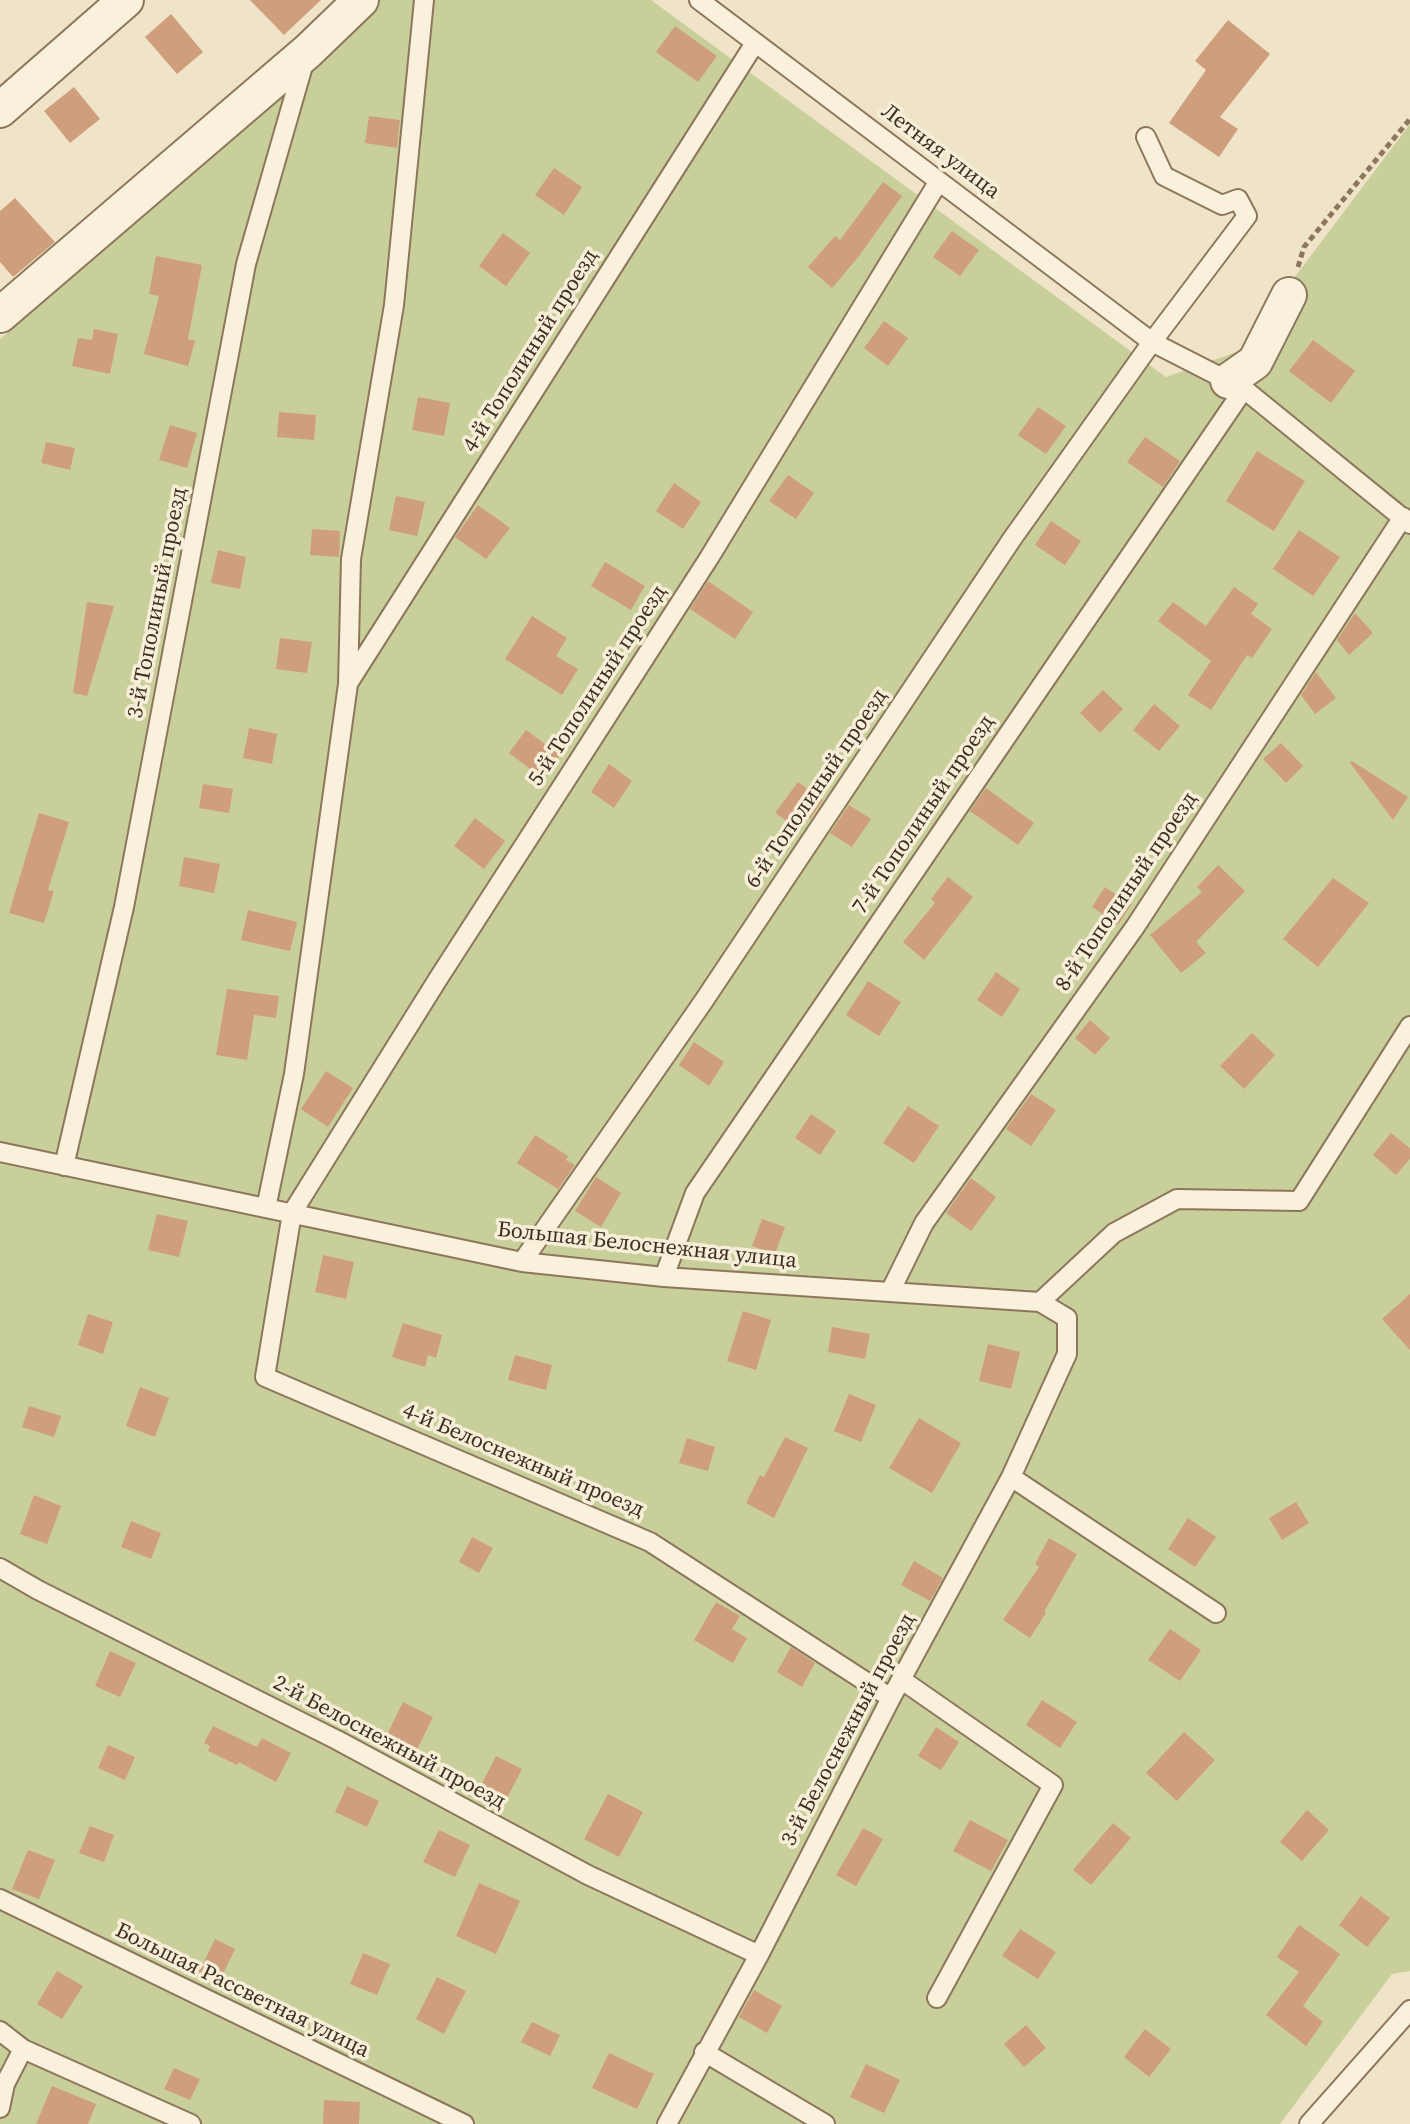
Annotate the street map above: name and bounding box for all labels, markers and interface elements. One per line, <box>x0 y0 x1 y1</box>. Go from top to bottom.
street label: Летняя улица <box>875 99 1005 205</box>
street label: 4-й Тополиный проезд <box>458 245 604 457</box>
street label: 3-й Тополиный проезд <box>123 485 193 721</box>
street label: 5-й Тополиный проезд <box>523 581 673 791</box>
street label: 6-й Тополиный проезд <box>741 684 893 894</box>
street label: 7-й Тополиный проезд <box>848 710 1000 920</box>
street label: 8-й Тополиный проезд <box>1051 787 1203 997</box>
street label: Большая Белоснежная улица <box>496 1217 798 1275</box>
street label: 4-й Белоснежный проезд <box>398 1398 648 1524</box>
street label: 3-й Белоснежный проезд <box>776 1609 922 1851</box>
street label: 2-й Белоснежный проезд <box>268 1670 510 1816</box>
street label: Большая Рассветная улица <box>111 1918 373 2064</box>

